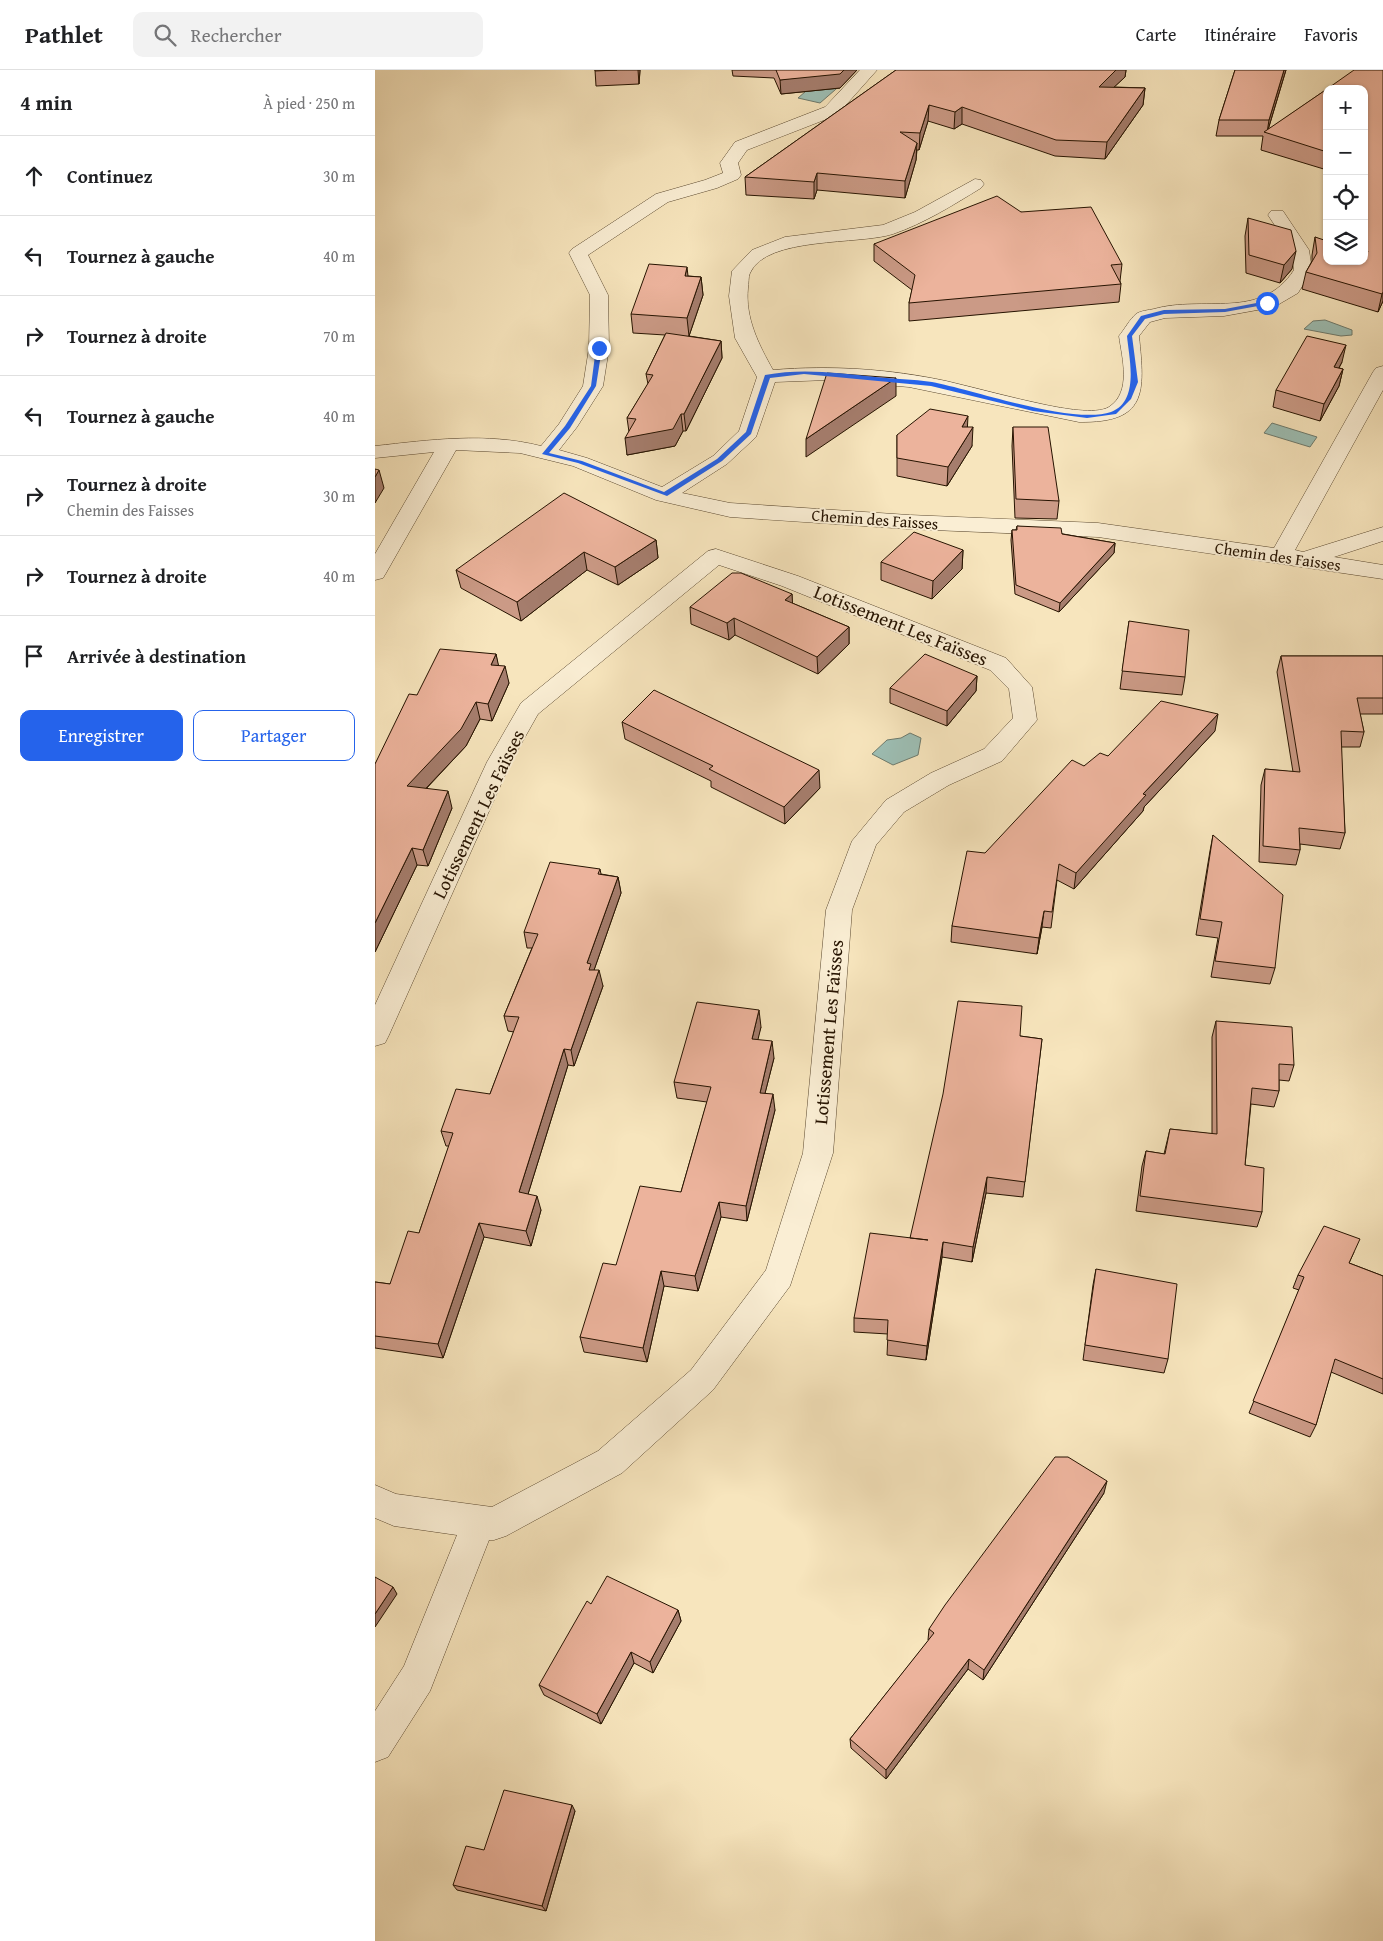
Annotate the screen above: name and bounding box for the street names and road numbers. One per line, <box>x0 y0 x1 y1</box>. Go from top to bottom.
street label: Chemin des Faisses <box>811 503 939 535</box>
street label: Chemin des Faisses <box>1213 535 1343 577</box>
street label: Lotissement Les Faïsses <box>810 577 992 673</box>
street label: Lotissement Les Faïsses <box>425 725 531 903</box>
street label: Lotissement Les Faïsses <box>806 938 850 1126</box>

